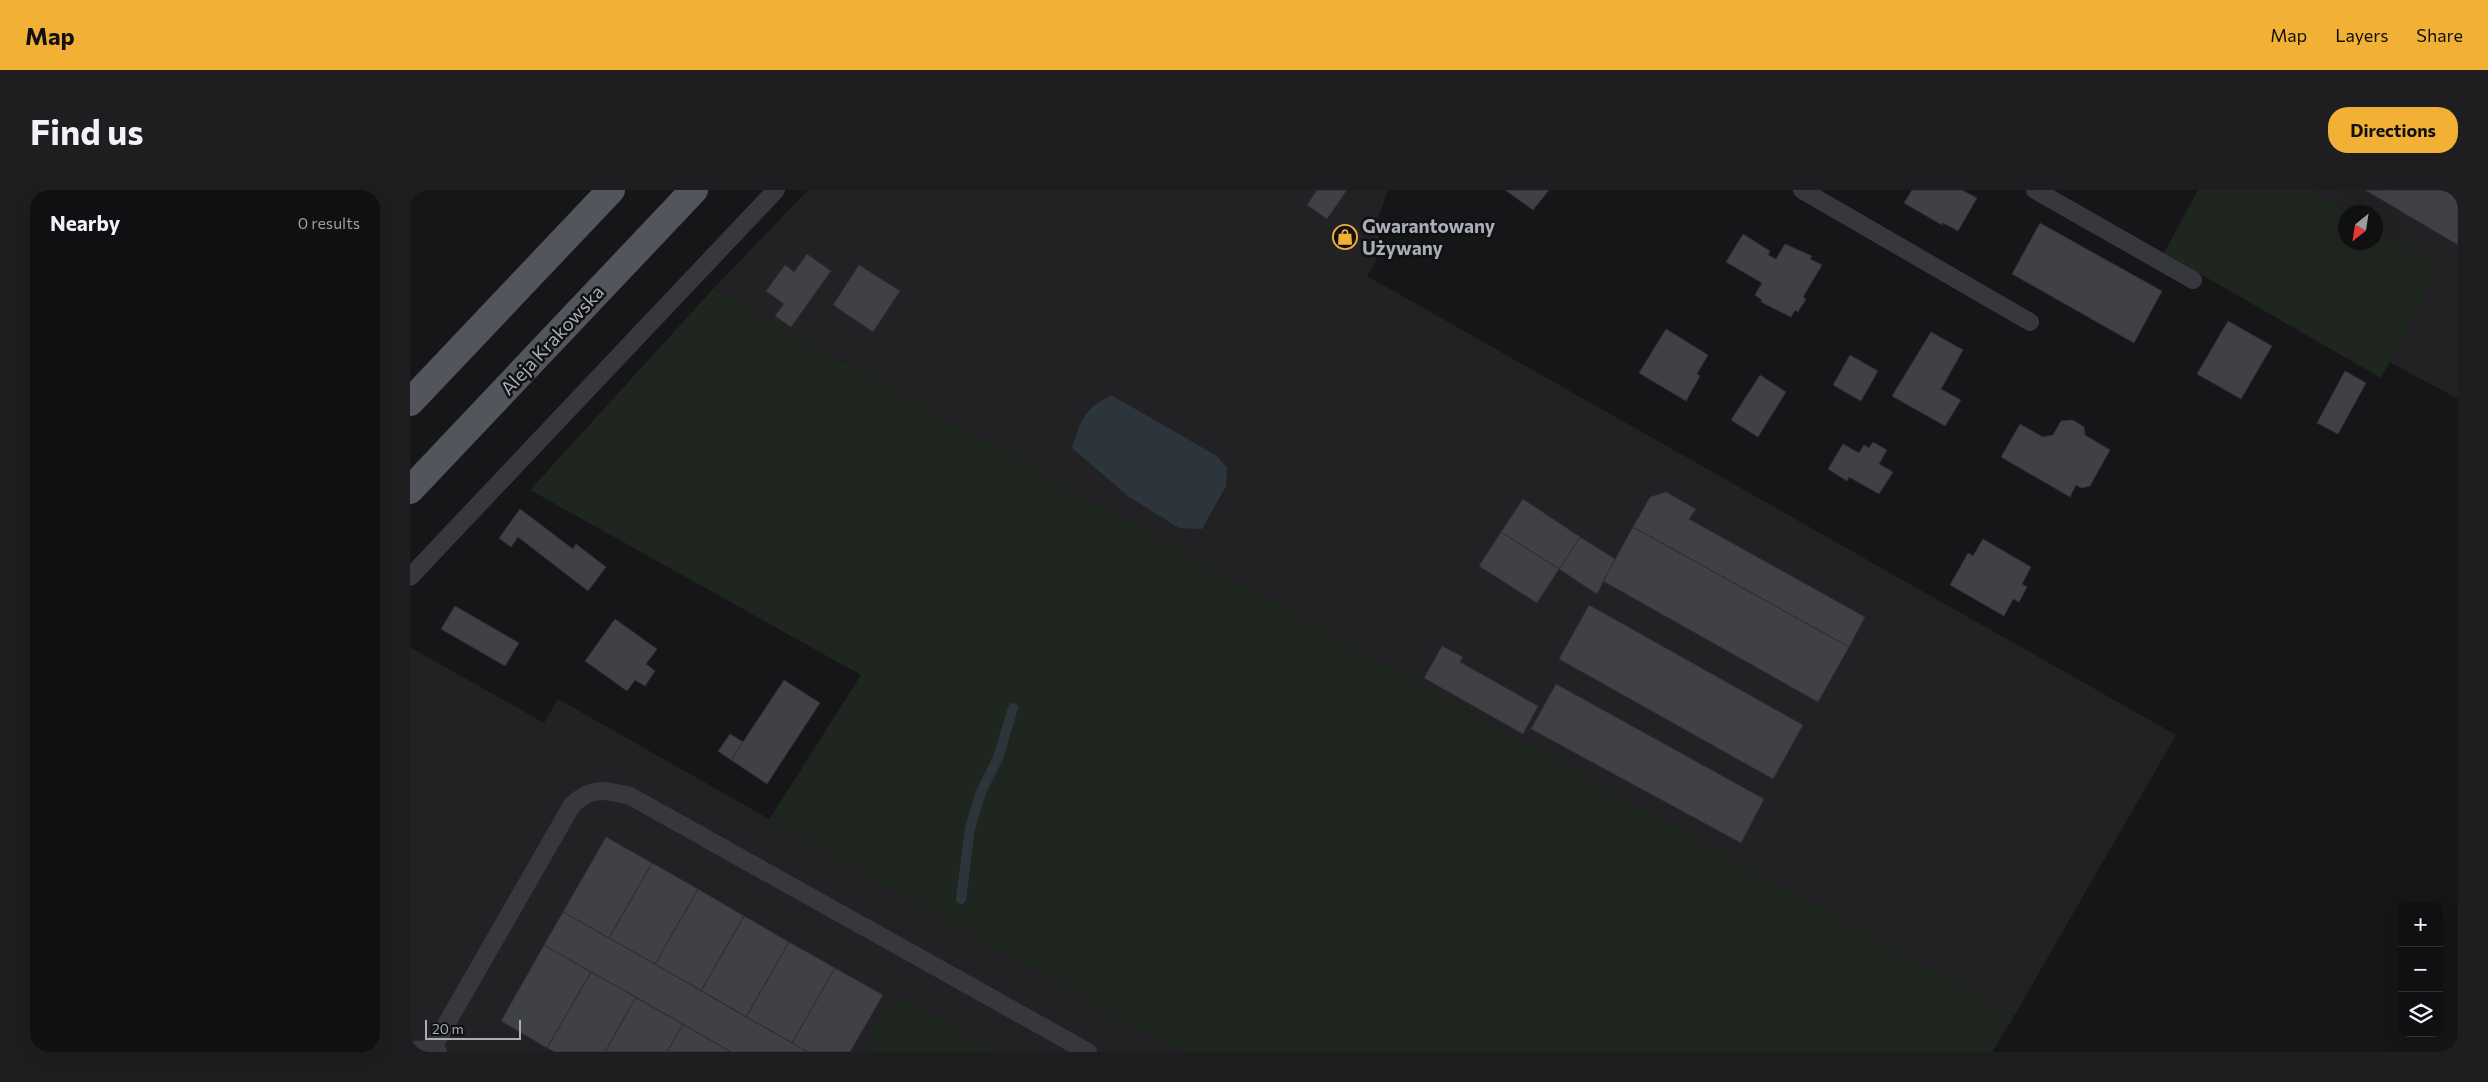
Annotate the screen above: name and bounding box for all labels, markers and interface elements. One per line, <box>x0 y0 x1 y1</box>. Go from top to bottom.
text: Map <box>25 21 75 50</box>
text: Map <box>2270 24 2307 46</box>
text: Layers <box>2335 24 2388 46</box>
text: Share <box>2416 24 2463 46</box>
button: Directions <box>2328 107 2458 153</box>
text: Find us <box>30 109 144 152</box>
north arrow <box>2338 205 2383 250</box>
text: Nearby <box>50 210 120 235</box>
text: 0 results <box>298 213 360 232</box>
place label: Gwarantowany Używany <box>1362 214 1496 259</box>
shop icon: Gwarantowany Używany <box>1332 224 1358 250</box>
street label: Aleja Krakowska <box>495 280 608 399</box>
map controls <box>2398 902 2443 1037</box>
button: + <box>2398 902 2443 947</box>
button: − <box>2398 947 2443 992</box>
button: layers <box>2398 992 2443 1037</box>
scale bar <box>425 1017 521 1040</box>
text: 20 m <box>432 1020 464 1037</box>

